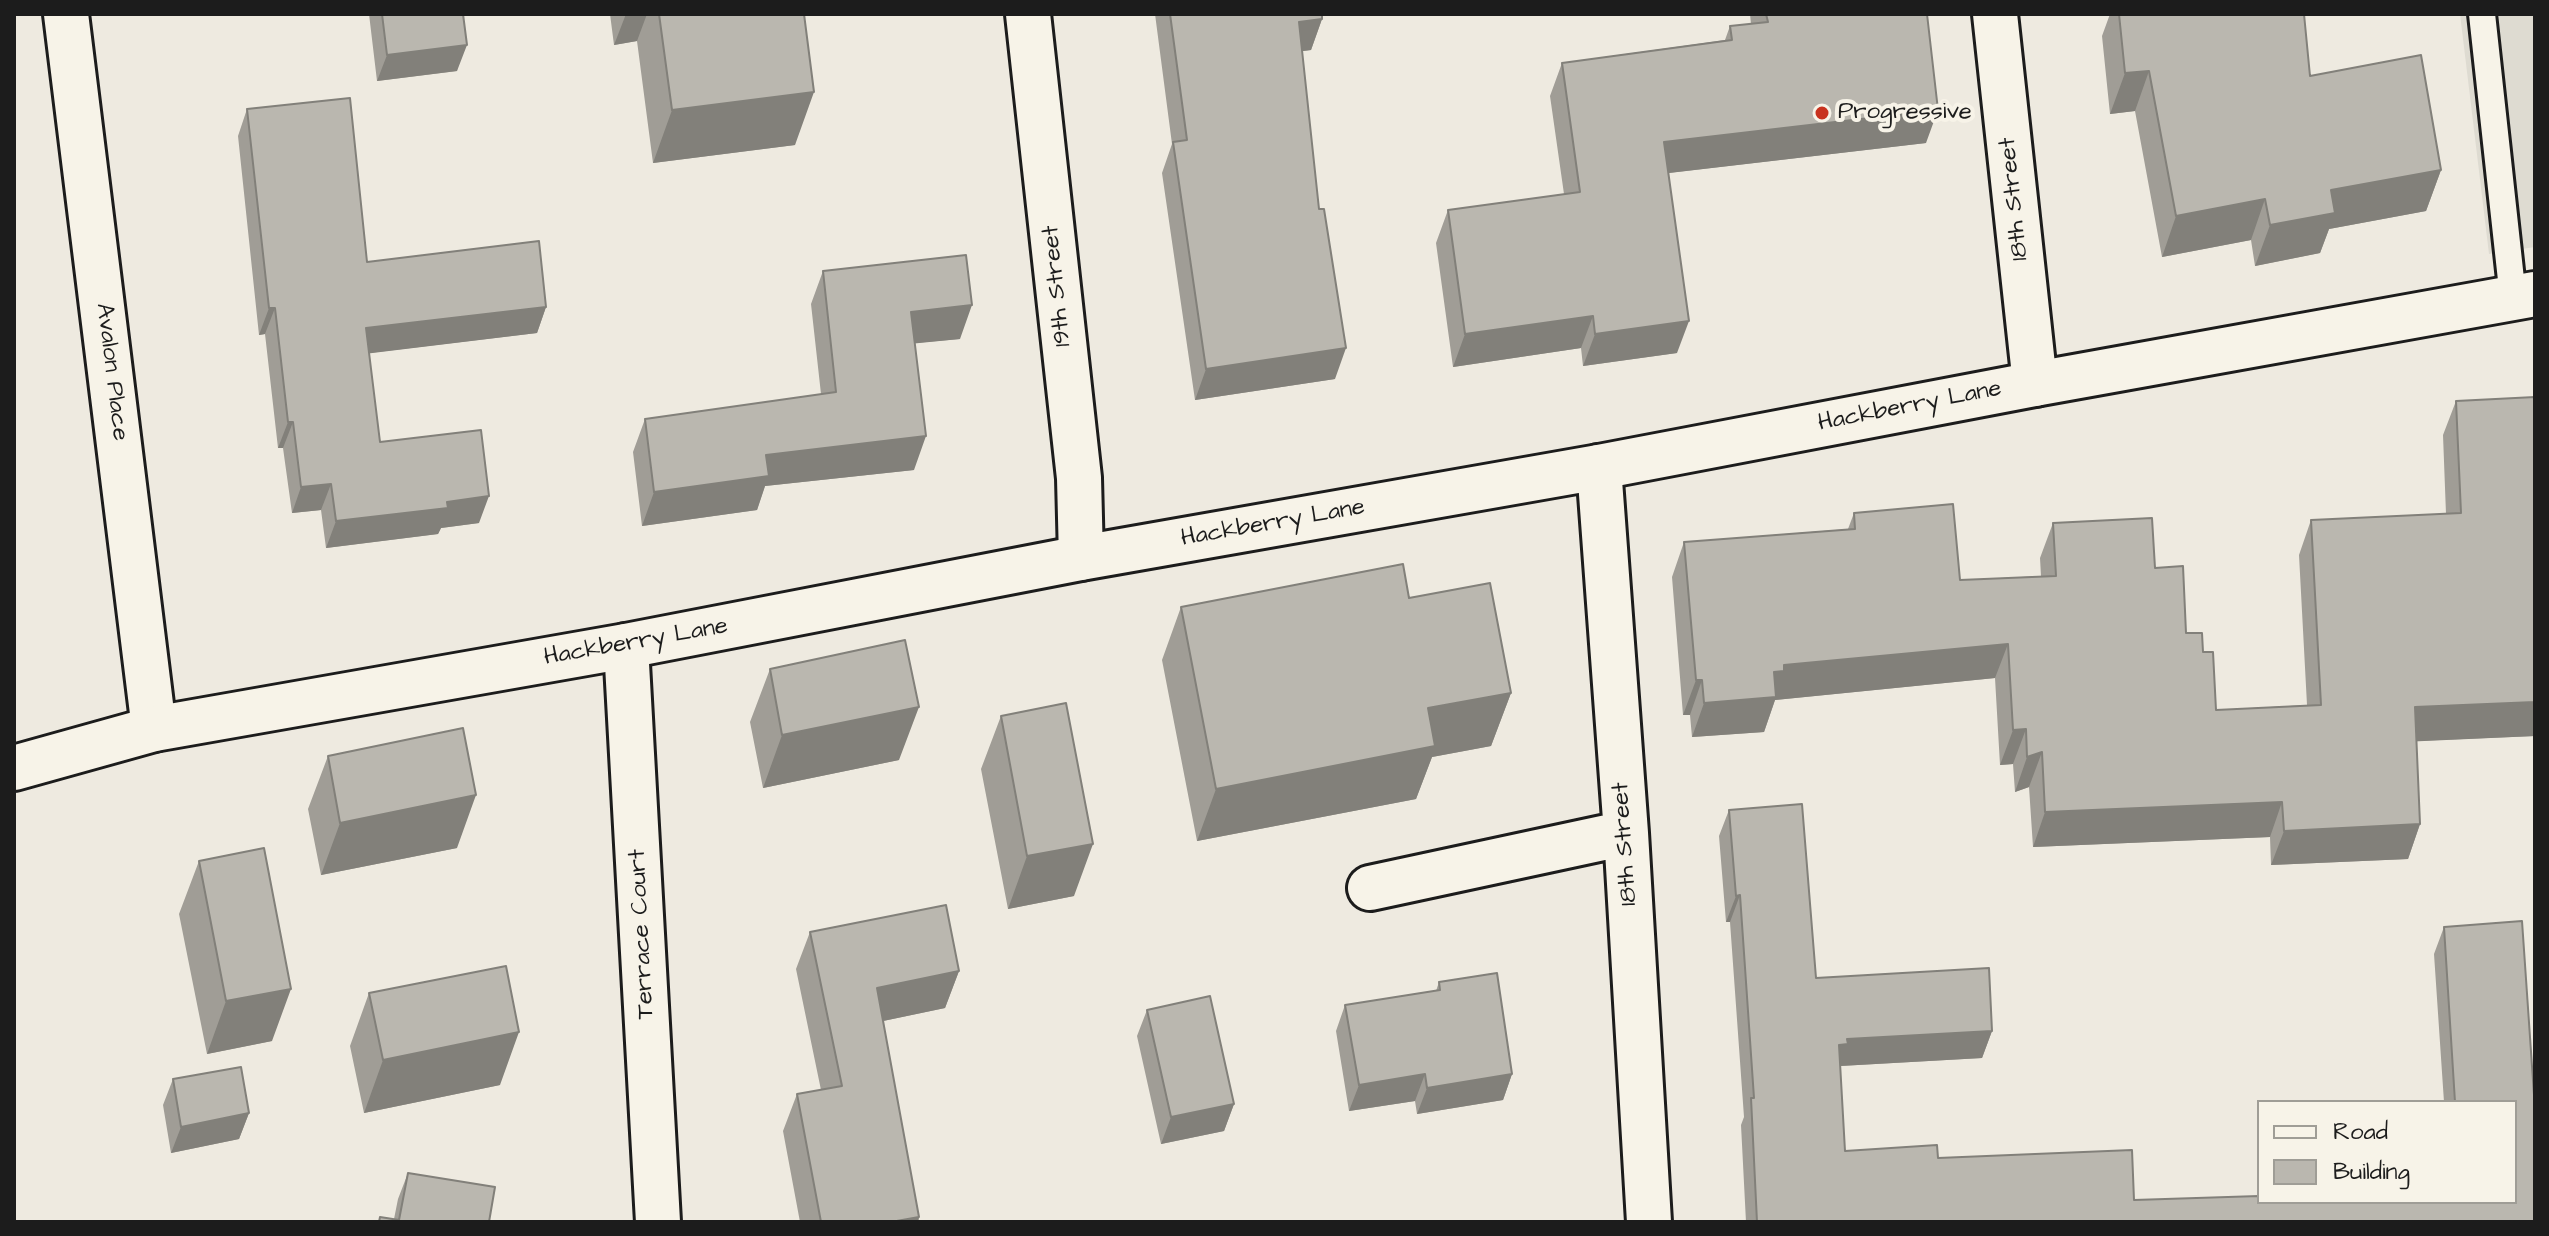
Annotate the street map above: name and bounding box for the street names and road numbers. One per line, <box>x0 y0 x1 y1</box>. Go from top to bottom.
street label: 18th Street <box>1994 136 2036 262</box>
street label: 19th Street <box>1037 224 1079 348</box>
street label: Avalon Place <box>88 302 134 442</box>
street label: Hackberry Lane <box>1816 375 2004 439</box>
street label: Hackberry Lane <box>1179 494 1367 554</box>
street label: Hackberry Lane <box>542 613 730 673</box>
street label: 18th Street <box>1607 781 1645 907</box>
street label: Terrace Court <box>624 848 662 1020</box>

